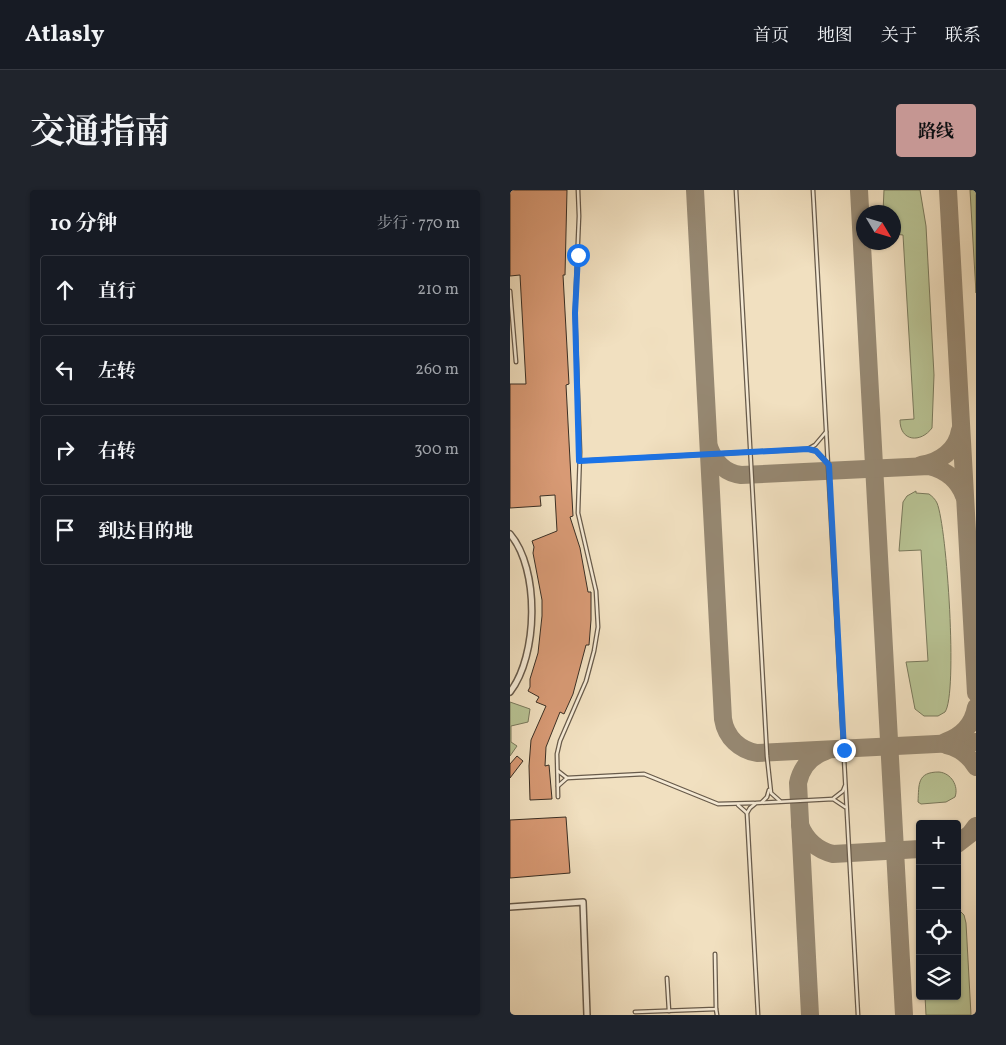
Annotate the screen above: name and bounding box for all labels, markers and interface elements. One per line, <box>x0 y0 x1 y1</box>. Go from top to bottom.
text: Atlasly <box>25 18 104 52</box>
text: 首页 <box>753 24 789 49</box>
text: 地图 <box>817 24 853 49</box>
text: 关于 <box>881 24 917 49</box>
text: 联系 <box>945 24 981 49</box>
button: 路线 <box>896 104 976 157</box>
text: 交通指南 <box>30 110 170 158</box>
north arrow <box>856 205 901 250</box>
text: 10 分钟 <box>50 210 118 239</box>
text: 步行 · 770 m <box>377 213 460 235</box>
route start <box>567 244 590 267</box>
icon: ahead <box>51 276 79 304</box>
text: 直行 <box>98 279 136 305</box>
text: 210 m <box>417 279 459 301</box>
icon: left <box>51 356 79 384</box>
text: 左转 <box>98 359 136 385</box>
text: 260 m <box>415 359 459 381</box>
icon: right <box>51 436 79 464</box>
text: 右转 <box>98 439 136 465</box>
text: 300 m <box>414 439 459 461</box>
icon: arrive <box>51 516 79 544</box>
text: 到达目的地 <box>98 519 193 545</box>
route end <box>833 739 856 762</box>
map controls <box>916 820 961 1000</box>
button: + <box>916 820 961 865</box>
button: − <box>916 865 961 910</box>
button: locate <box>916 910 961 955</box>
button: layers <box>916 955 961 1000</box>

